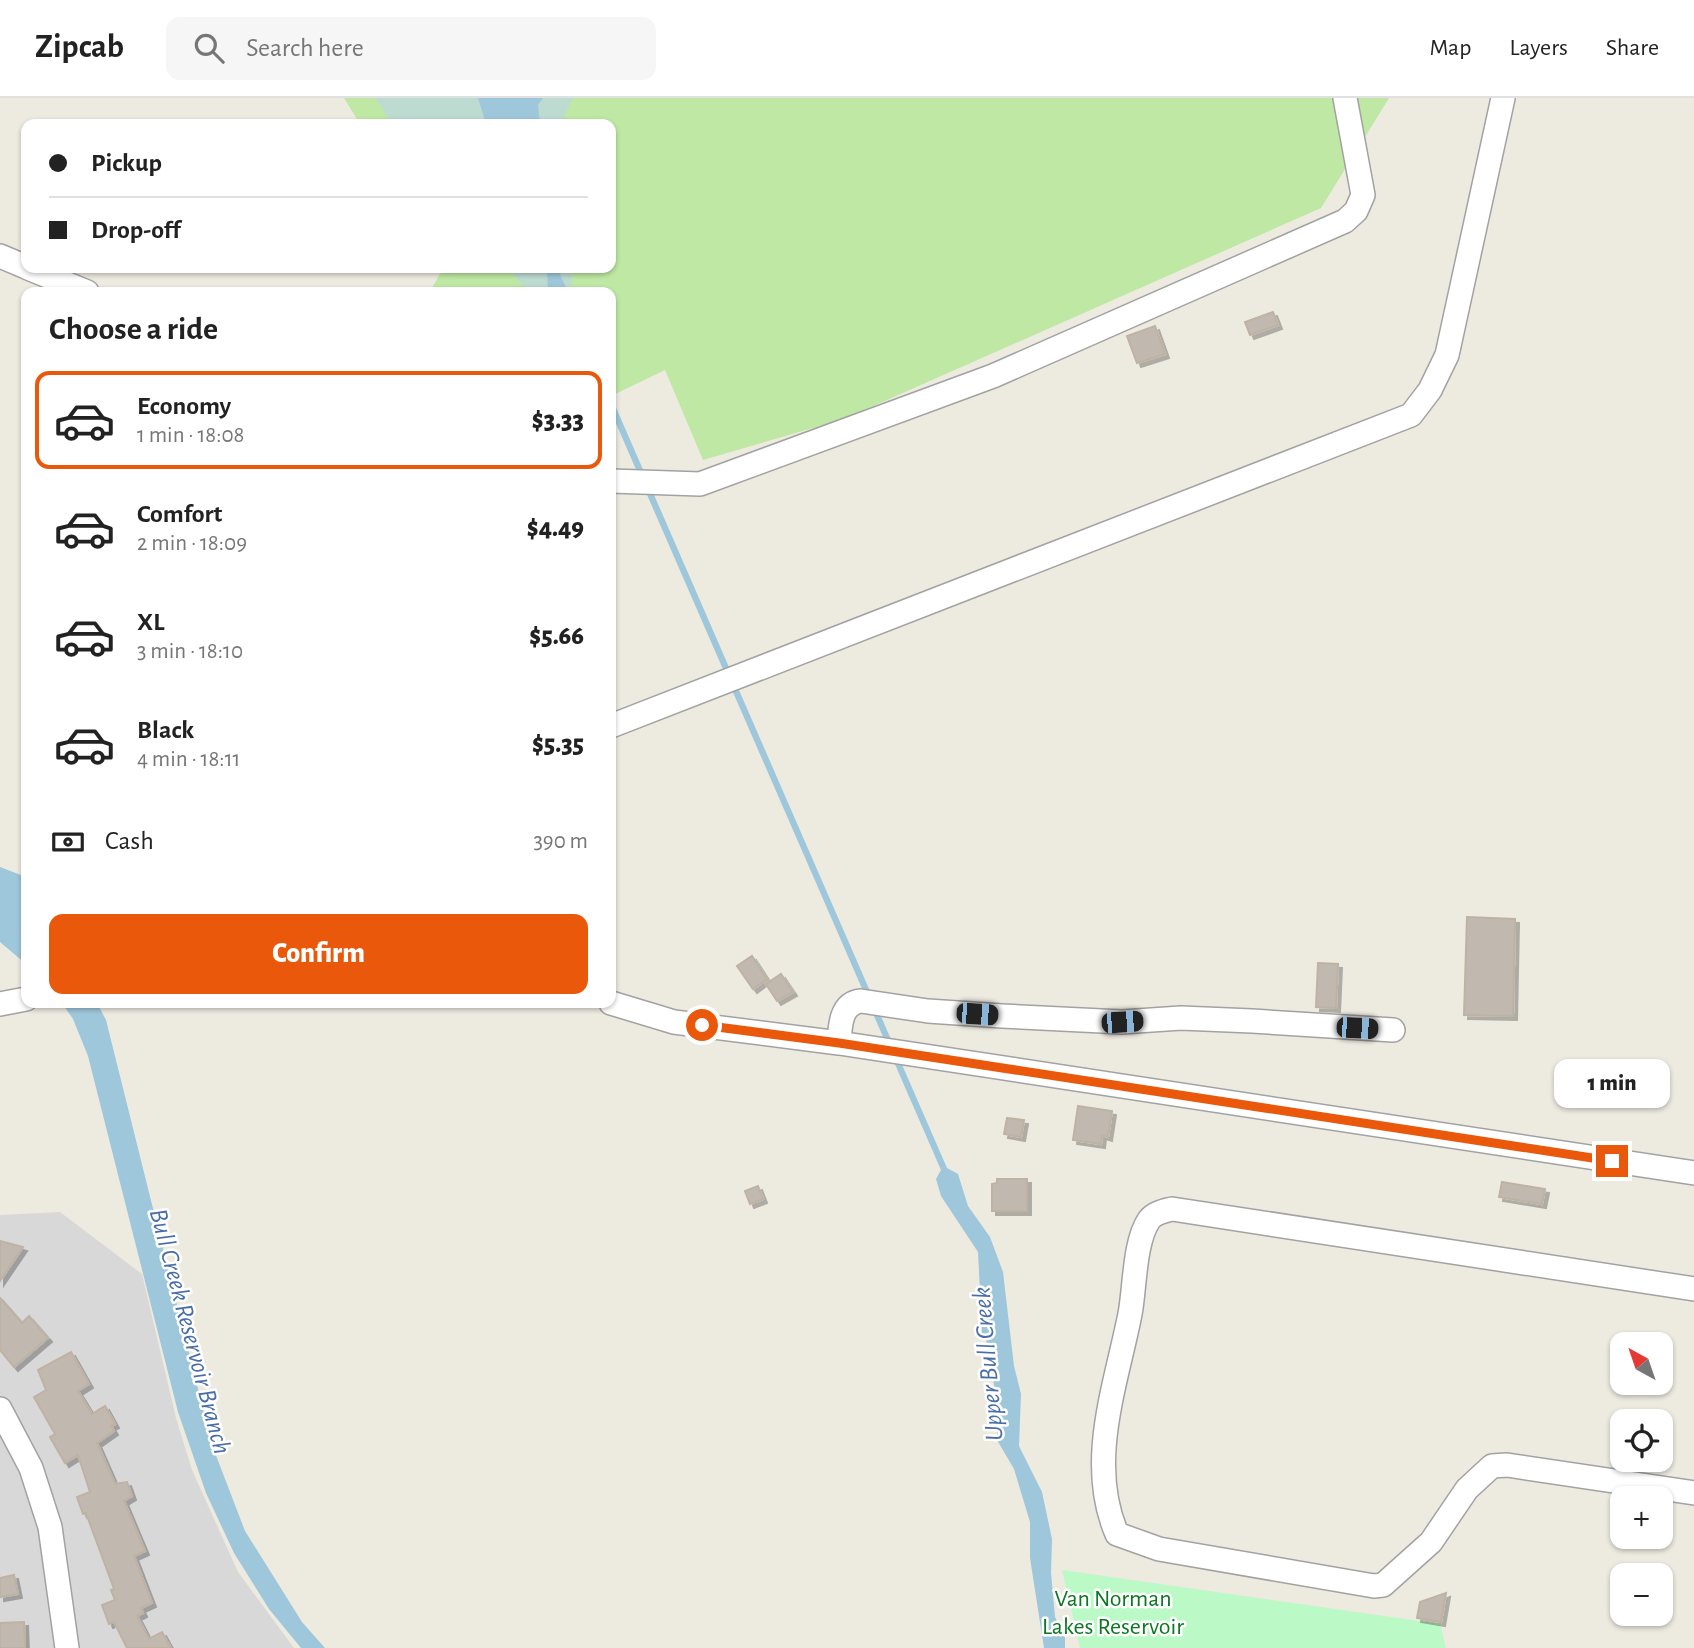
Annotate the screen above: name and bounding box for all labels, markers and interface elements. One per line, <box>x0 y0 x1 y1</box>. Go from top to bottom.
search box <box>166 17 656 80</box>
icon: search <box>190 29 228 67</box>
text: Zipcab <box>35 31 124 64</box>
text: Search here <box>246 35 364 61</box>
text: Map <box>1429 36 1471 60</box>
text: Layers <box>1509 36 1568 60</box>
text: Share <box>1606 36 1659 60</box>
text: Pickup <box>91 150 162 176</box>
text: Drop-off <box>91 217 180 243</box>
text: Choose a ride <box>49 313 218 345</box>
icon: car <box>53 389 116 452</box>
text: Economy <box>137 393 231 419</box>
text: $3.33 <box>532 407 584 433</box>
text: 1 min · 18:08 <box>137 424 245 447</box>
icon: car <box>53 497 116 560</box>
text: Comfort <box>137 501 222 527</box>
text: $4.49 <box>527 515 584 541</box>
text: 2 min · 18:09 <box>137 532 247 555</box>
icon: car <box>53 605 116 668</box>
text: XL <box>137 609 164 635</box>
text: $5.66 <box>529 623 584 649</box>
text: 3 min · 18:10 <box>137 640 243 663</box>
icon: car <box>53 713 116 776</box>
text: Black <box>137 717 194 743</box>
text: $5.35 <box>532 731 584 757</box>
text: 4 min · 18:11 <box>137 748 240 771</box>
icon: cash <box>49 823 87 861</box>
text: Cash <box>105 828 154 854</box>
text: 390 m <box>533 830 588 853</box>
button: Confirm <box>49 914 588 994</box>
car <box>956 1002 999 1026</box>
route start <box>686 1009 718 1041</box>
car <box>1101 1010 1144 1034</box>
car <box>1336 1016 1379 1040</box>
callout: 1 min <box>1554 1060 1670 1108</box>
text: 1 min <box>1588 1072 1636 1095</box>
route end <box>1596 1145 1628 1177</box>
water label: Bull Creek Reservoir Branch <box>145 1206 235 1457</box>
water label: Upper Bull Creek <box>968 1286 1008 1442</box>
north arrow <box>1610 1332 1673 1395</box>
map controls <box>1610 1332 1673 1626</box>
button: locate <box>1610 1409 1673 1472</box>
button: + <box>1610 1486 1673 1549</box>
button: − <box>1610 1563 1673 1626</box>
park label: Van Norman Lakes Reservoir <box>1042 1587 1184 1639</box>

